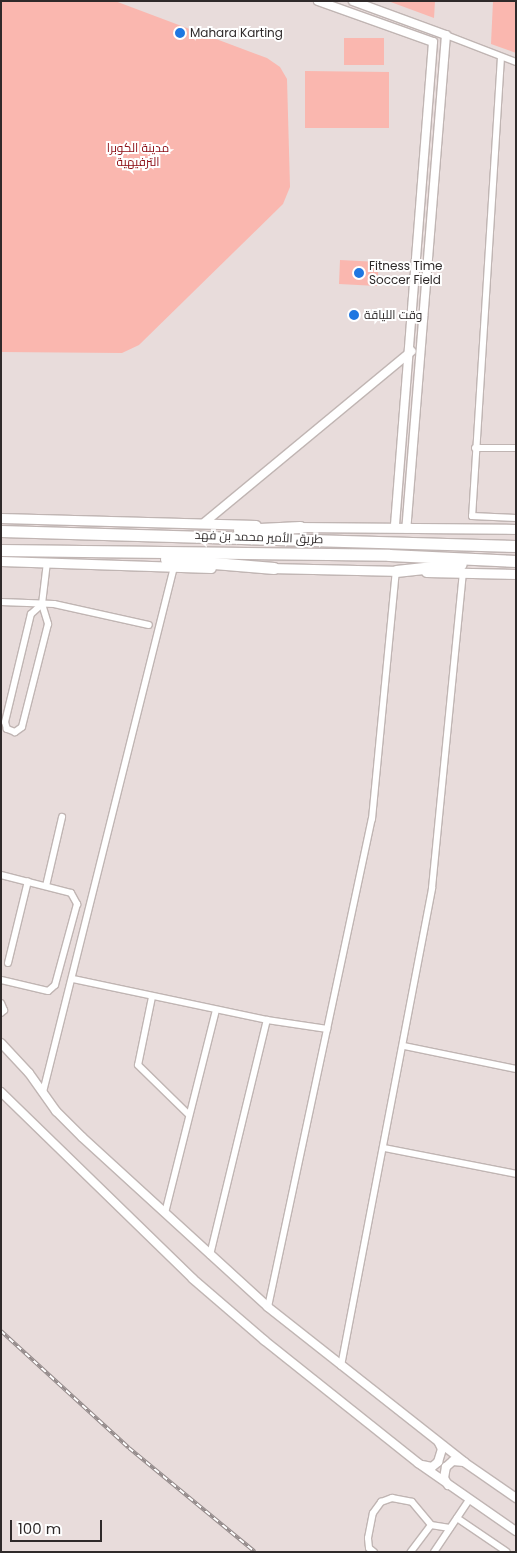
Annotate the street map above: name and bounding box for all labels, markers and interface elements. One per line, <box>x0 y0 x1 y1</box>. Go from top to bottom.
place label: Mahara Karting <box>190 26 283 40</box>
marker: Mahara Karting <box>174 27 186 39</box>
park label: مدينة الكوبرا الترفيهية <box>107 141 169 169</box>
place label: Fitness Time Soccer Field <box>369 259 442 287</box>
marker: Fitness Time Soccer Field <box>353 267 365 279</box>
place label: وقت اللياقة <box>364 308 422 322</box>
marker: وقت اللياقة <box>348 309 360 321</box>
street label: طريق الأمير محمد بن فهد <box>194 528 324 546</box>
scale bar <box>12 1510 105 1542</box>
text: 100 m <box>18 1518 61 1539</box>

